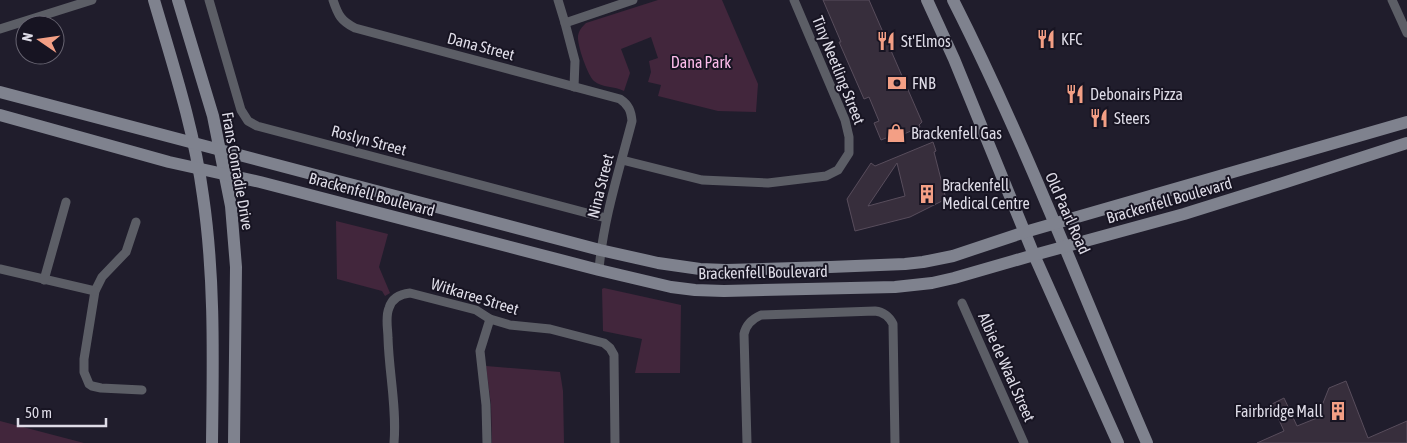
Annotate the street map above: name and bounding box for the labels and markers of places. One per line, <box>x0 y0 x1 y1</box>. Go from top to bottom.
restaurant icon: KFC <box>1035 28 1057 50</box>
restaurant icon: St'Elmos <box>875 30 897 52</box>
place label: KFC <box>1061 30 1083 48</box>
place label: St'Elmos <box>901 32 951 50</box>
bank icon: FNB <box>886 72 908 94</box>
place label: FNB <box>912 74 936 92</box>
restaurant icon: Debonairs Pizza <box>1064 83 1086 105</box>
place label: Debonairs Pizza <box>1090 85 1183 103</box>
restaurant icon: Steers <box>1088 107 1110 129</box>
place label: Steers <box>1114 109 1150 127</box>
shop icon: Brackenfell Gas <box>885 122 907 144</box>
place label: Brackenfell Gas <box>911 124 1002 142</box>
place label: Brackenfell Medical Centre <box>942 176 1030 212</box>
building icon: Brackenfell Medical Centre <box>916 183 938 205</box>
building icon: Fairbridge Mall <box>1327 400 1349 422</box>
place label: Fairbridge Mall <box>1235 402 1324 421</box>

